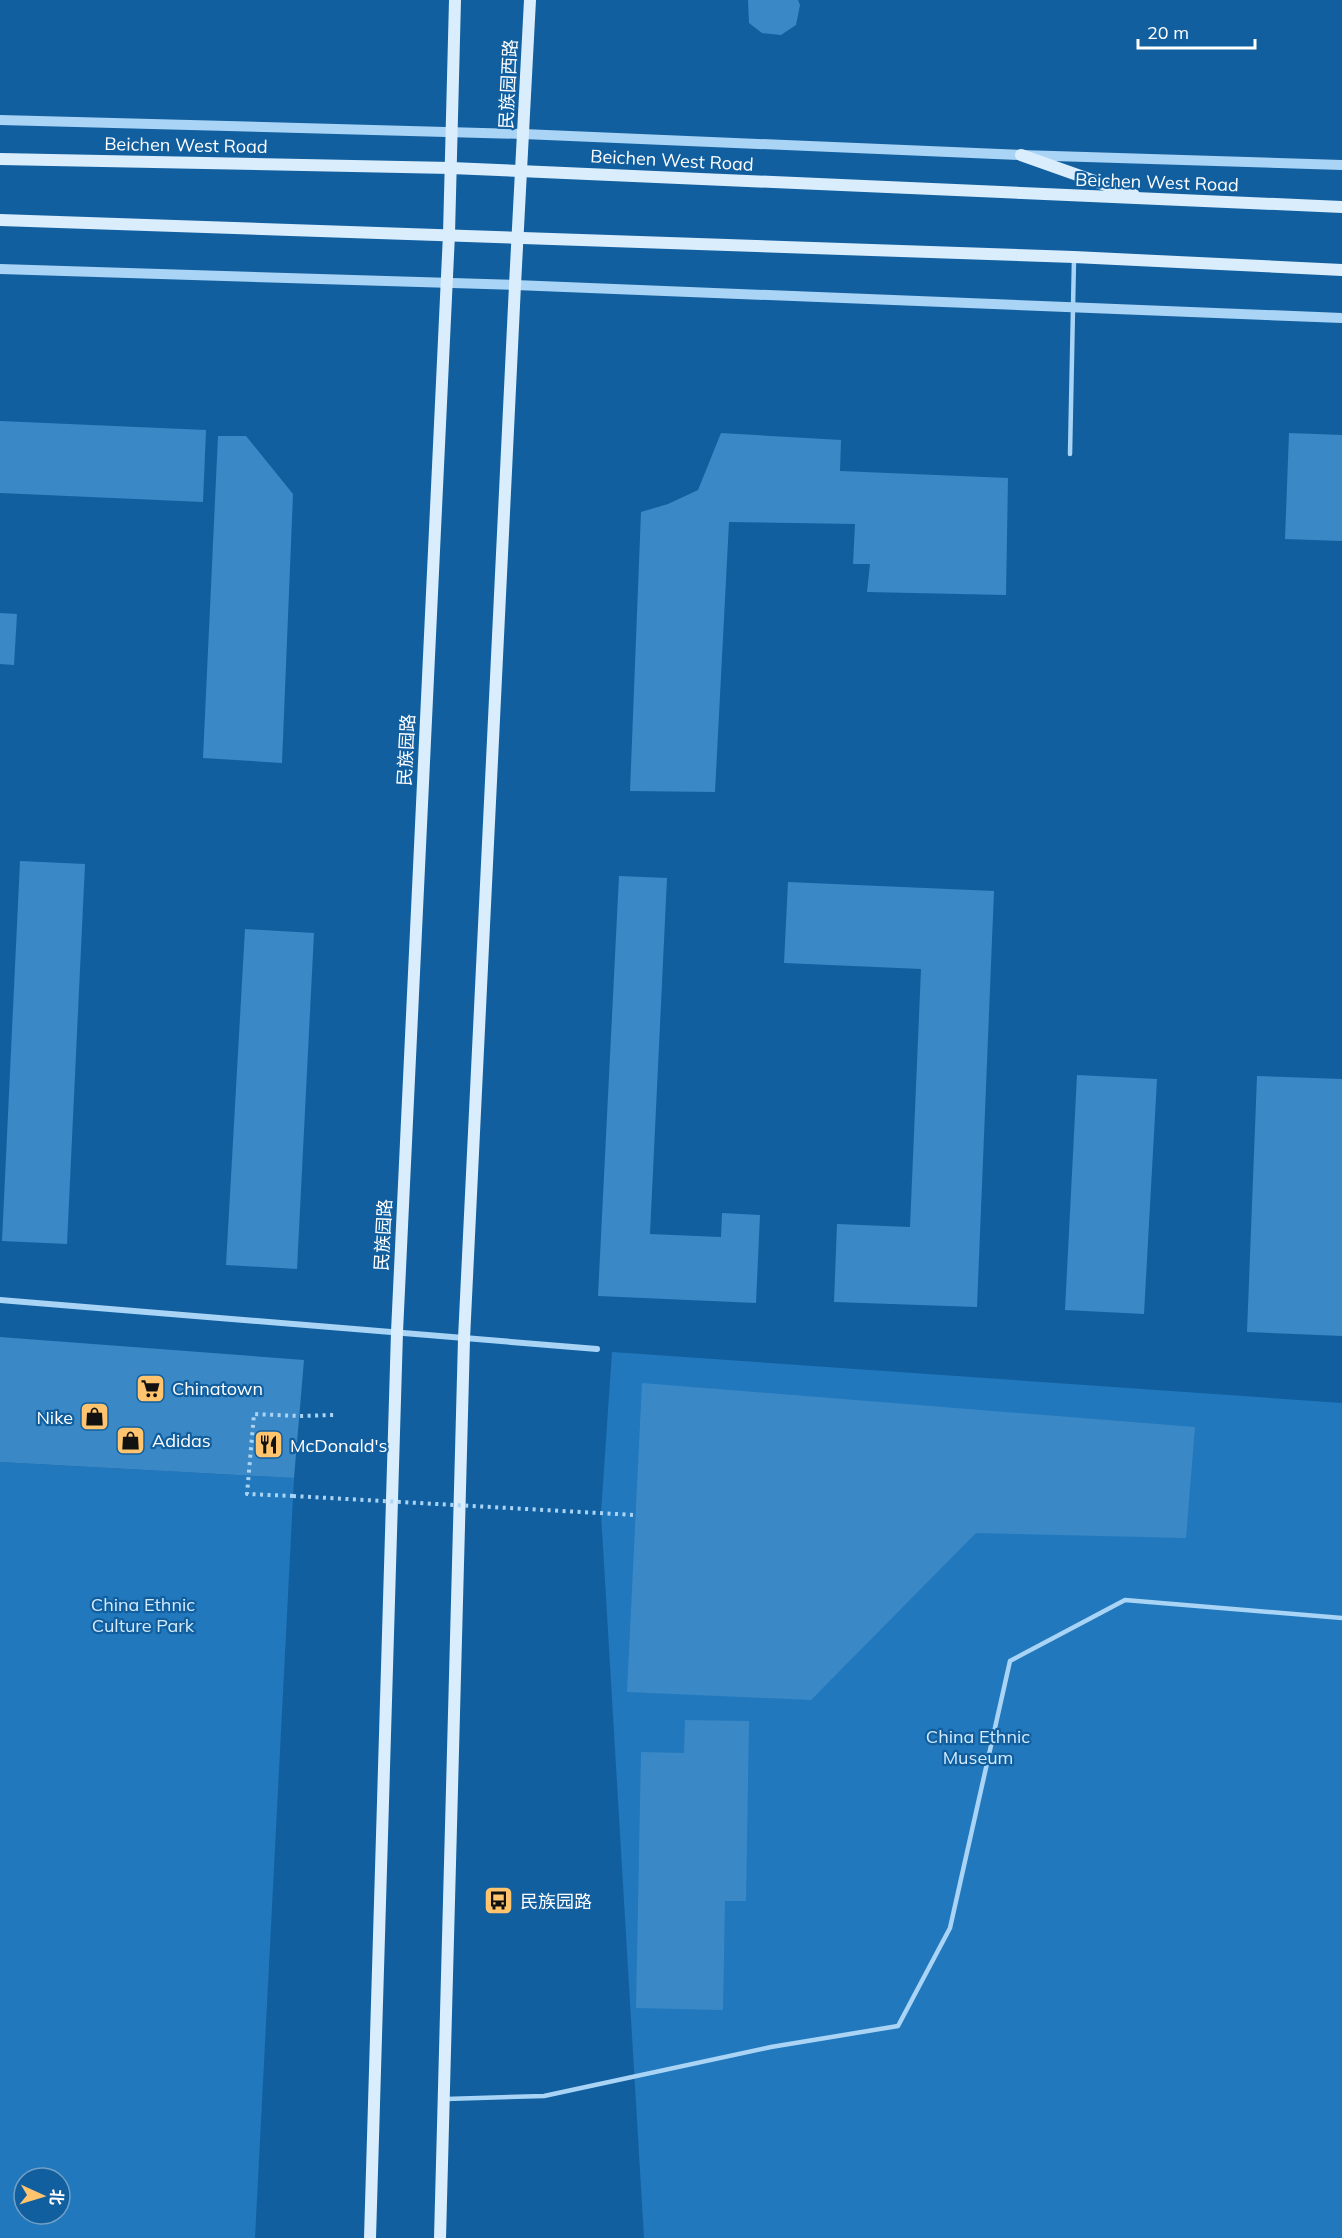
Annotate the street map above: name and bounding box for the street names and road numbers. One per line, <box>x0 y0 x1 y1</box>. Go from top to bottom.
street label: 民族园西路 <box>494 38 522 130</box>
street label: Beichen West Road <box>104 132 268 158</box>
street label: Beichen West Road <box>590 144 754 176</box>
street label: Beichen West Road <box>1075 168 1239 196</box>
street label: 民族园路 <box>393 713 419 787</box>
street label: 民族园路 <box>370 1198 396 1272</box>

